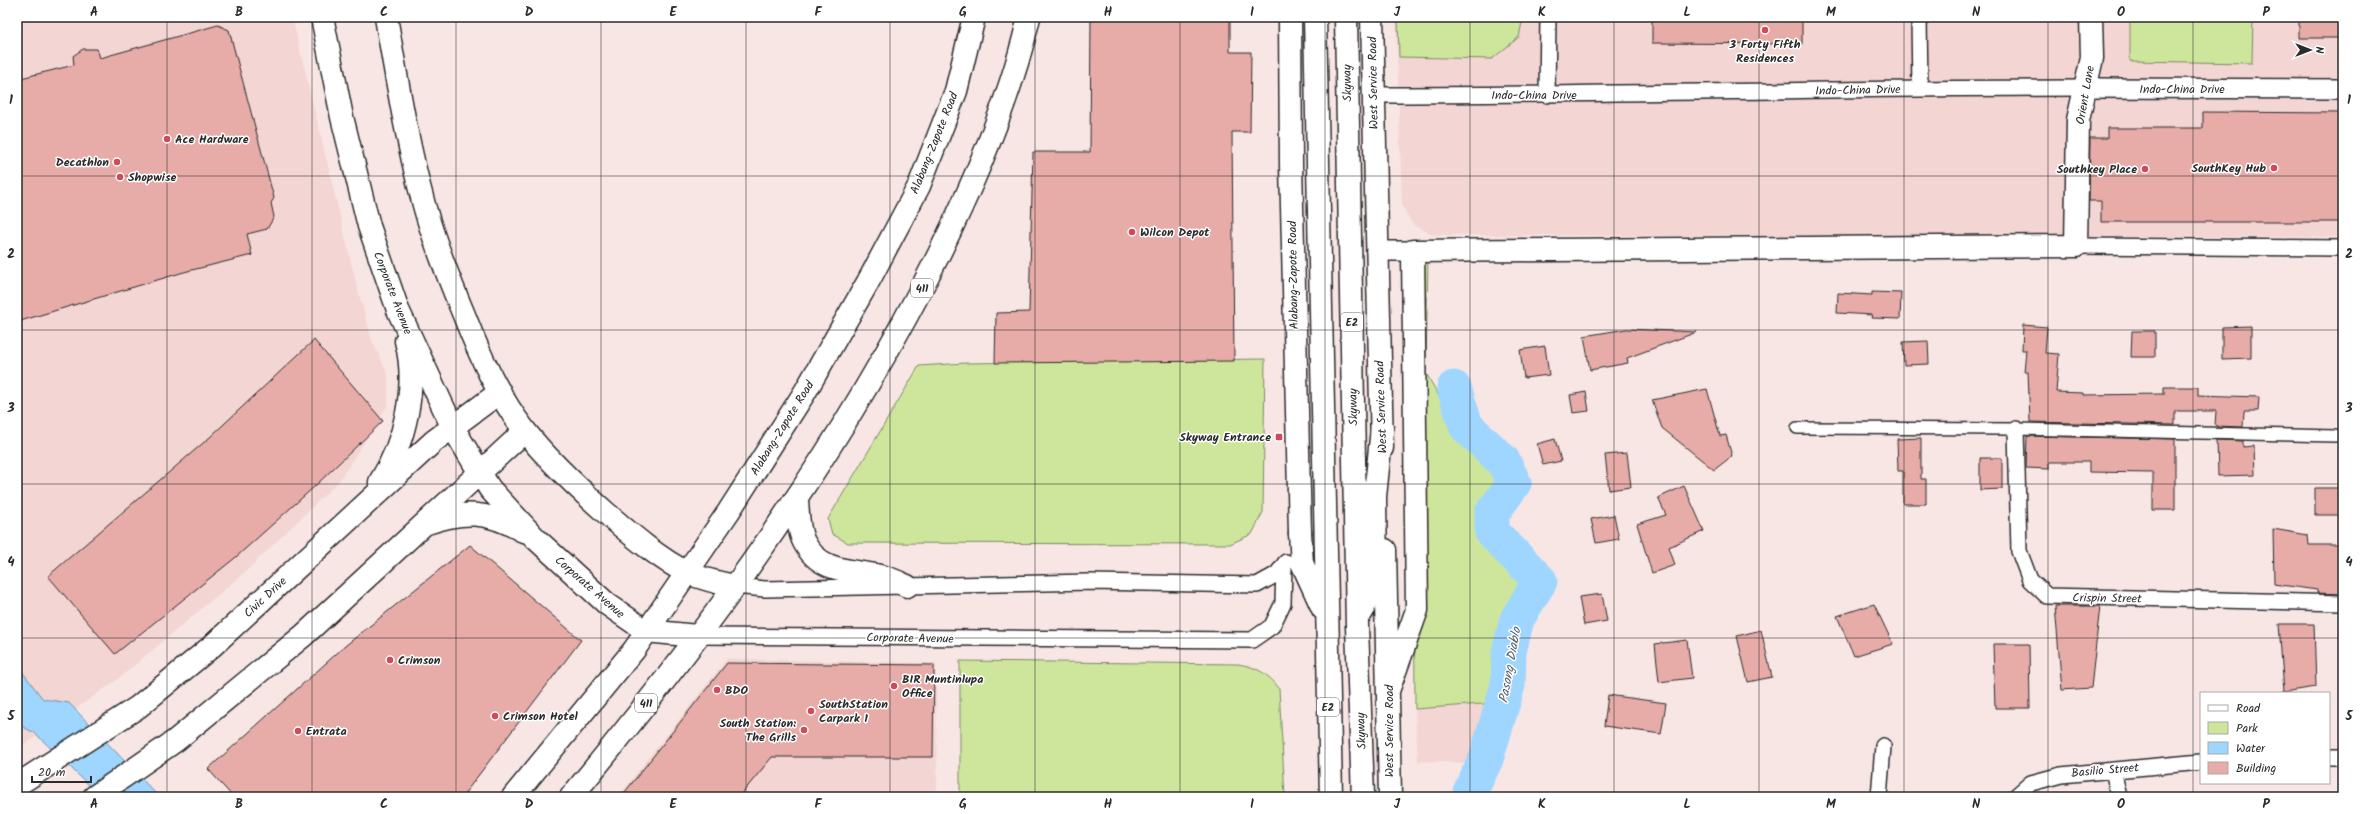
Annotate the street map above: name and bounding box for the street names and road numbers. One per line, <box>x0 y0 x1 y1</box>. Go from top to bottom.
street label: West Service Road <box>1363 36 1384 129</box>
street label: Skyway <box>1338 64 1357 102</box>
street label: Orient Lane <box>2071 64 2100 126</box>
street label: Indo-China Drive <box>1815 80 1901 101</box>
street label: Indo-China Drive <box>2139 80 2225 99</box>
street label: Indo-China Drive <box>1491 86 1577 105</box>
street label: Alabang-Zapote Road <box>905 88 964 197</box>
street label: Alabang-Zapote Road <box>1283 220 1304 329</box>
street label: Corporate Avenue <box>368 249 417 338</box>
road number: 411 <box>911 279 933 297</box>
road number: E2 <box>1341 313 1363 331</box>
street label: West Service Road <box>1370 359 1393 454</box>
street label: Alabang-Zapote Road <box>746 376 820 479</box>
street label: Skyway <box>1344 388 1363 426</box>
street label: Corporate Avenue <box>550 551 629 624</box>
street label: Civic Drive <box>239 572 292 622</box>
street label: Crispin Street <box>2072 588 2142 609</box>
street label: Corporate Avenue <box>866 628 955 649</box>
street label: West Service Road <box>1380 684 1399 777</box>
road number: 411 <box>635 694 657 712</box>
road number: E2 <box>1317 698 1339 716</box>
street label: Skyway <box>1351 712 1372 750</box>
street label: Basilio Street <box>2070 758 2140 783</box>

